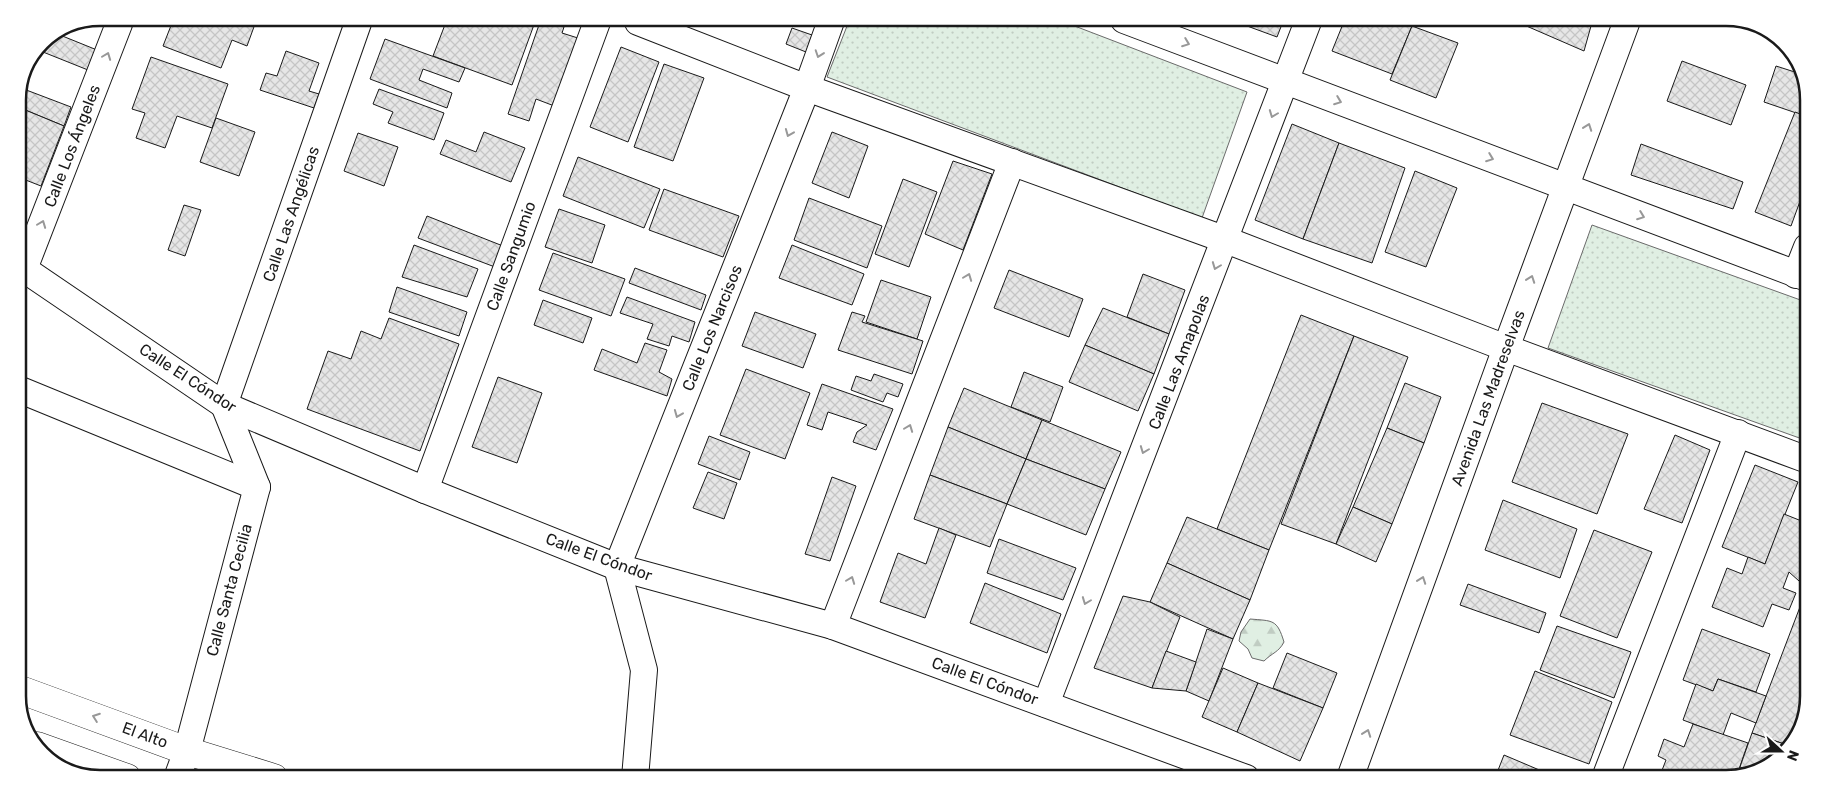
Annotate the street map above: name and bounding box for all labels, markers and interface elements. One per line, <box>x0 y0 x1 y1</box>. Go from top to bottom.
one-way arrow <box>1181 37 1189 47</box>
one-way arrow <box>815 50 825 58</box>
one-way arrow <box>101 52 111 61</box>
street label: Calle Los Ángeles <box>40 82 104 210</box>
one-way arrow <box>1333 95 1341 105</box>
one-way arrow <box>1269 109 1279 118</box>
one-way arrow <box>1582 123 1592 132</box>
one-way arrow <box>785 128 796 137</box>
street label: Calle Las Angélicas <box>259 144 323 284</box>
one-way arrow <box>1485 152 1493 162</box>
street label: Calle Sangumio <box>482 199 540 313</box>
one-way arrow <box>1637 210 1645 220</box>
one-way arrow <box>36 220 46 228</box>
one-way arrow <box>1212 261 1222 269</box>
street label: Calle Los Narcisos <box>678 262 746 394</box>
one-way arrow <box>962 273 972 282</box>
one-way arrow <box>1525 275 1535 284</box>
street label: Calle Las Amapolas <box>1145 292 1213 432</box>
street label: Avenida Las Madreselvas <box>1447 307 1529 489</box>
street label: Calle El Cóndor <box>136 340 240 416</box>
one-way arrow <box>674 410 684 418</box>
one-way arrow <box>903 425 913 433</box>
one-way arrow <box>1140 445 1151 454</box>
street label: Calle Santa Cecilia <box>202 522 256 658</box>
street label: Calle El Cóndor <box>543 529 655 585</box>
one-way arrow <box>845 576 855 585</box>
one-way arrow <box>1416 576 1426 585</box>
one-way arrow <box>1082 597 1092 605</box>
street label: Calle El Cóndor <box>929 653 1041 709</box>
one-way arrow <box>92 713 100 723</box>
street label: El Alto <box>120 718 170 752</box>
north arrow <box>1756 726 1806 776</box>
one-way arrow <box>1361 729 1371 737</box>
text: N <box>1783 748 1802 763</box>

